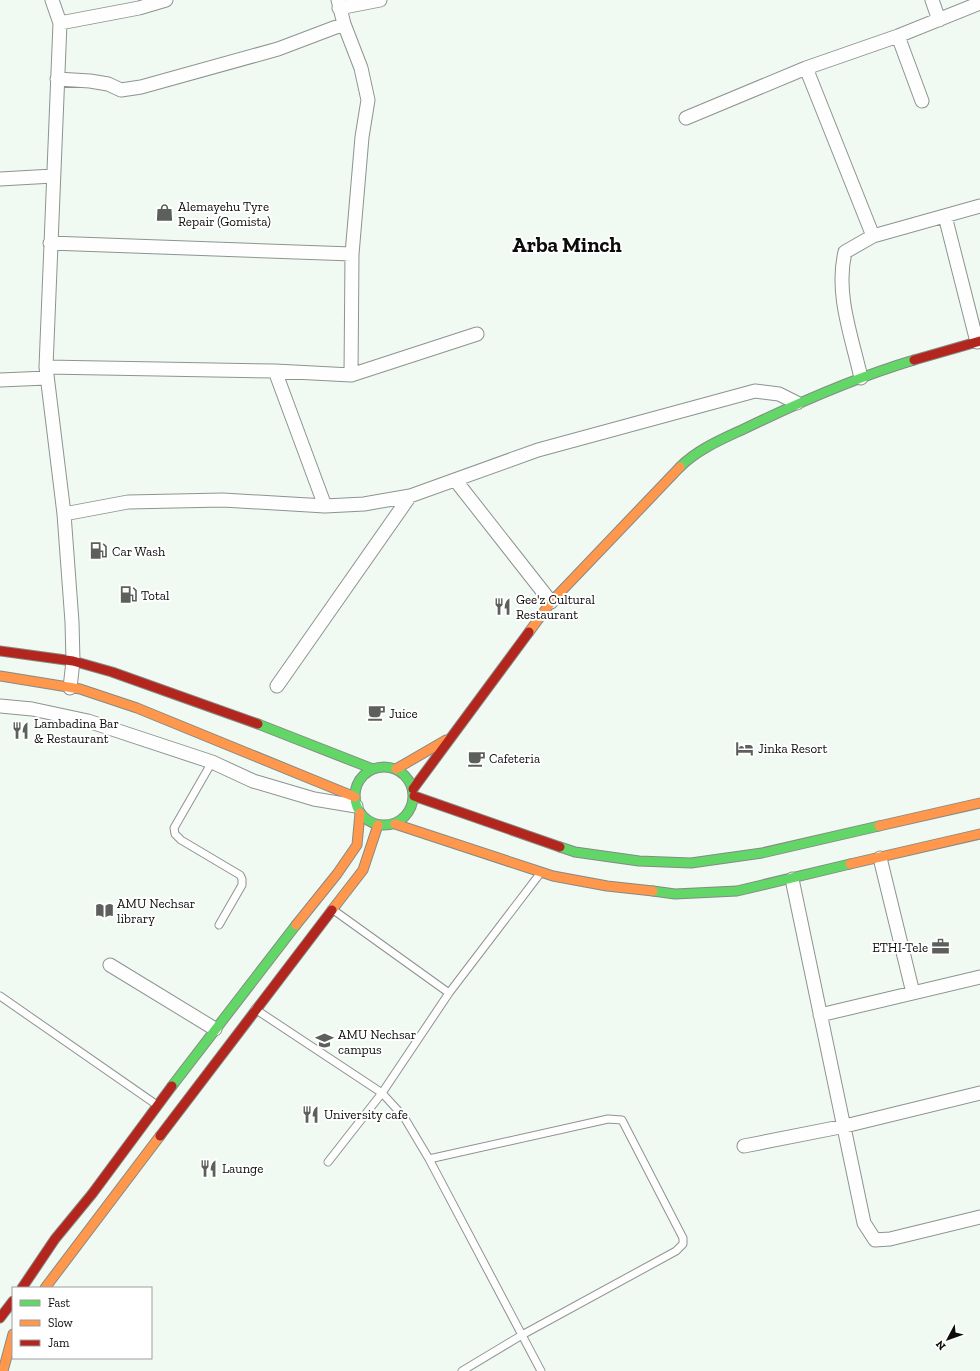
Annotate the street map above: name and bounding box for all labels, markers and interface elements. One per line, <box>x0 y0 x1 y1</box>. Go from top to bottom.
place label: Alemayehu Tyre Repair (Gomista) <box>178 199 271 229</box>
shop icon: Alemayehu Tyre Repair (Gomista) <box>155 203 175 223</box>
district label: Arba Minch <box>512 232 622 257</box>
fuel station icon: Car Wash <box>89 541 109 561</box>
place label: Car Wash <box>112 544 166 559</box>
fuel station icon: Total <box>118 585 138 605</box>
place label: Total <box>141 588 170 603</box>
place label: Gee'z Cultural Restaurant <box>516 592 596 622</box>
restaurant icon: Gee'z Cultural Restaurant <box>493 596 513 616</box>
cafe icon: Juice <box>366 703 386 723</box>
place label: Juice <box>389 706 418 721</box>
place label: Lambadina Bar & Restaurant <box>34 716 119 746</box>
restaurant icon: Lambadina Bar & Restaurant <box>11 720 31 740</box>
hotel icon: Jinka Resort <box>735 738 755 758</box>
place label: Jinka Resort <box>758 741 828 756</box>
cafe icon: Cafeteria <box>466 748 486 768</box>
place label: Cafeteria <box>489 751 541 766</box>
place label: AMU Nechsar library <box>117 896 195 926</box>
library icon: AMU Nechsar library <box>94 900 114 920</box>
office icon: ETHI-Tele <box>931 937 951 957</box>
place label: ETHI-Tele <box>872 940 928 955</box>
place label: AMU Nechsar campus <box>338 1027 416 1057</box>
school or university icon: AMU Nechsar campus <box>315 1031 335 1051</box>
restaurant icon: University cafe <box>301 1104 321 1124</box>
place label: University cafe <box>324 1107 408 1122</box>
restaurant icon: Launge <box>199 1158 219 1178</box>
place label: Launge <box>222 1161 263 1176</box>
legend <box>12 1287 152 1359</box>
text: Fast <box>48 1296 71 1310</box>
text: Slow <box>48 1316 74 1330</box>
north arrow <box>928 1319 968 1359</box>
text: Jam <box>48 1336 70 1350</box>
text: N <box>933 1337 948 1353</box>

